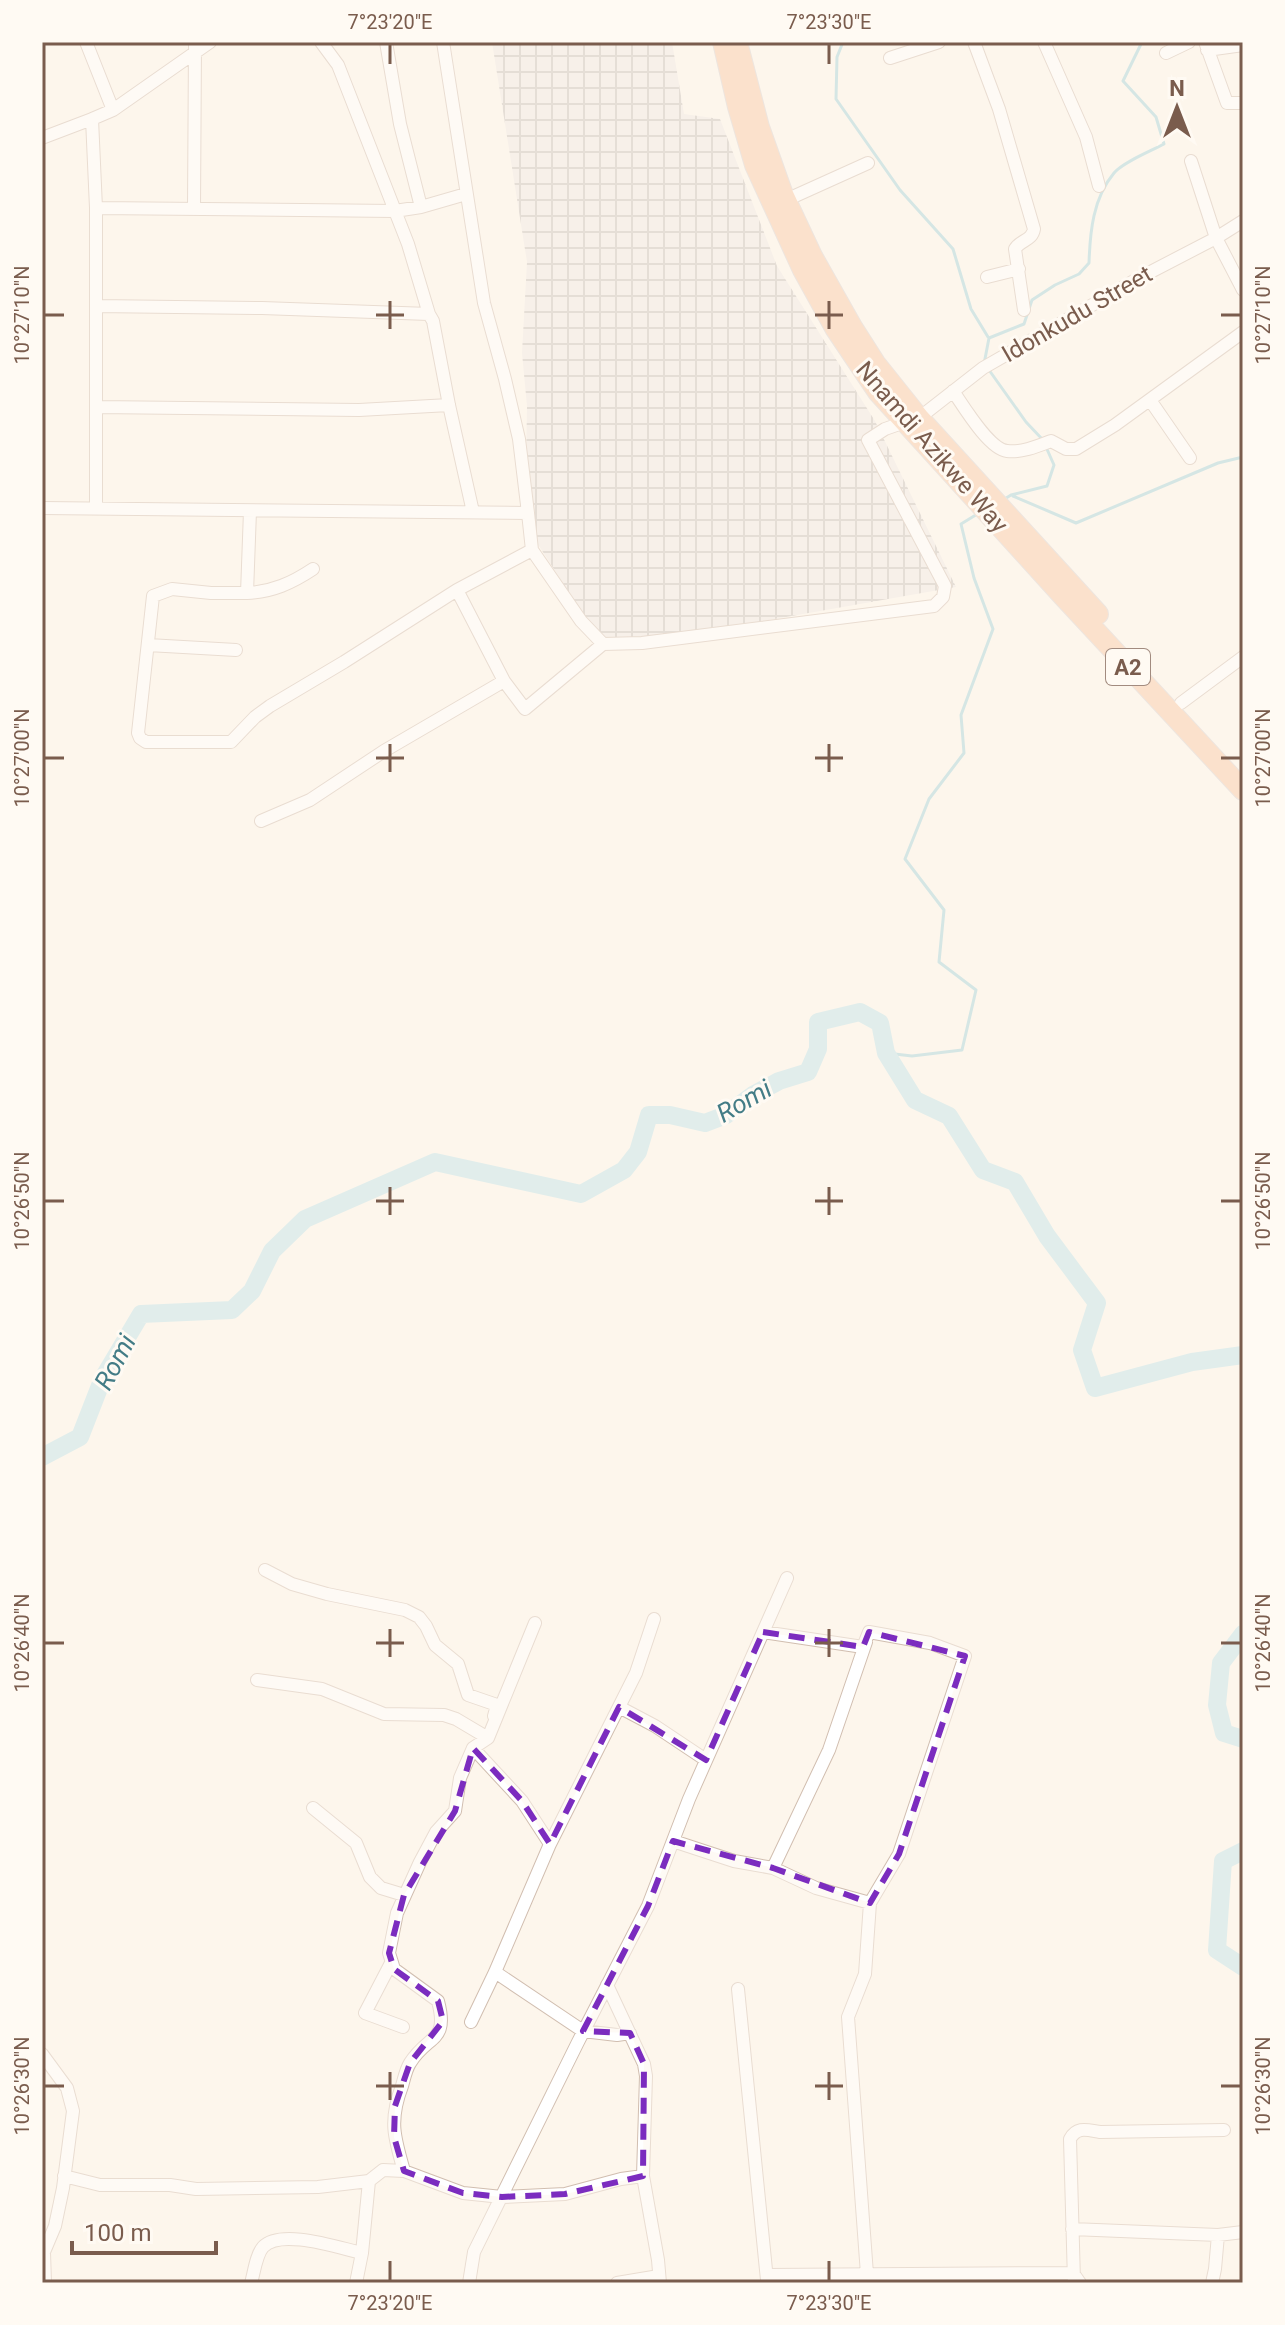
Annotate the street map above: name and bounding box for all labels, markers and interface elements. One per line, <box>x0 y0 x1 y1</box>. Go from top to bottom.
text: 7°23'20"E <box>348 10 432 34</box>
text: 7°23'30"E <box>787 10 871 34</box>
north arrow <box>1137 68 1217 148</box>
text: N <box>1169 76 1185 101</box>
street label: Idonkudu Street <box>997 260 1157 368</box>
text: 10°27'10"N <box>10 265 34 365</box>
text: 10°27'10"N <box>1251 265 1275 365</box>
street label: Nnamdi Azikwe Way <box>850 356 1014 539</box>
road number: A2 <box>1106 649 1150 685</box>
text: 10°27'00"N <box>10 708 34 808</box>
text: 10°27'00"N <box>1251 708 1275 808</box>
water label: Romi <box>711 1073 777 1129</box>
text: 10°26'50"N <box>10 1151 34 1251</box>
text: 10°26'50"N <box>1251 1151 1275 1251</box>
water label: Romi <box>88 1329 142 1395</box>
text: 10°26'40"N <box>10 1593 34 1693</box>
text: 10°26'40"N <box>1251 1593 1275 1693</box>
text: 10°26'30"N <box>10 2036 34 2136</box>
text: 10°26'30"N <box>1251 2036 1275 2136</box>
scale bar <box>72 2205 216 2255</box>
text: 100 m <box>84 2219 151 2247</box>
text: 7°23'20"E <box>348 2291 432 2315</box>
text: 7°23'30"E <box>787 2291 871 2315</box>

